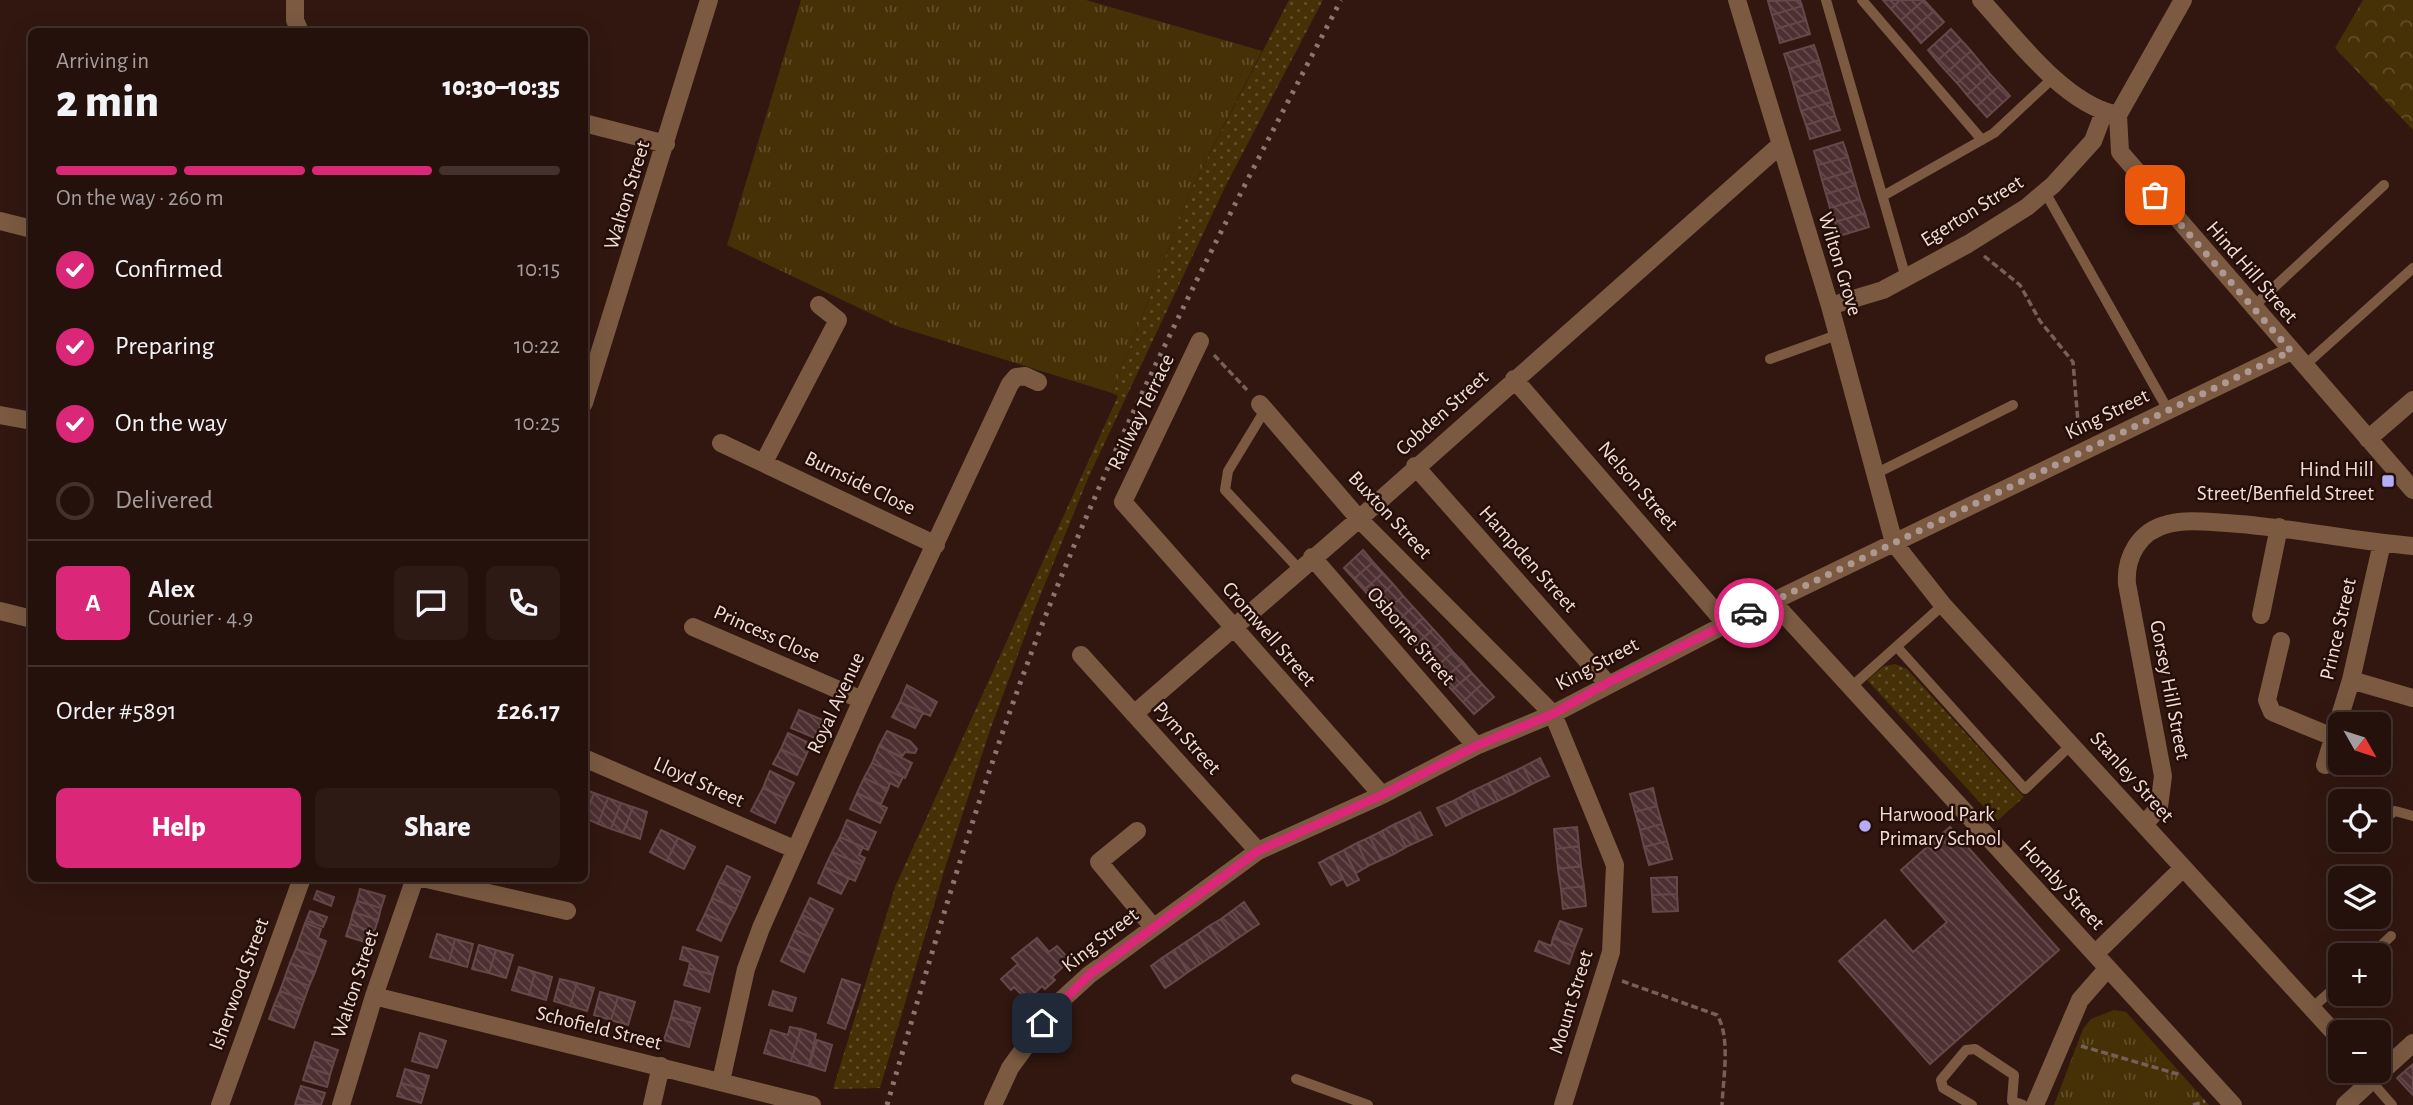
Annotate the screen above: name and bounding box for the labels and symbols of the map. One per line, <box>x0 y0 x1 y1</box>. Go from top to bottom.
street label: Walton Street <box>600 138 654 252</box>
pin <box>2125 165 2185 225</box>
street label: Egerton Street <box>1917 171 2027 251</box>
street label: Wilton Grove <box>1814 210 1866 318</box>
street label: Hind Hill Street <box>2202 217 2302 327</box>
street label: Railway Terrace <box>1104 351 1178 473</box>
street label: Cobden Street <box>1392 366 1492 460</box>
street label: King Street <box>2062 385 2153 443</box>
street label: Nelson Street <box>1594 437 1682 535</box>
street label: Burnside Close <box>801 447 919 519</box>
place label: Hind Hill Street/Benfield Street <box>2197 459 2374 504</box>
street label: Buxton Street <box>1344 467 1436 563</box>
marker: Hind Hill Street/Benfield Street <box>2380 473 2396 489</box>
street label: Hampden Street <box>1475 502 1581 616</box>
street label: Prince Street <box>2316 576 2360 682</box>
street label: Cromwell Street <box>1218 578 1320 690</box>
courier <box>1714 578 1784 648</box>
street label: Osborne Street <box>1363 583 1459 689</box>
street label: Princess Close <box>711 601 823 667</box>
street label: Gorsey Hill Street <box>2146 618 2194 762</box>
street label: King Street <box>1552 633 1642 695</box>
street label: Royal Avenue <box>803 649 869 757</box>
street label: Pym Street <box>1149 698 1225 779</box>
north arrow <box>2328 712 2390 775</box>
street label: Stanley Street <box>2086 728 2178 826</box>
street label: Lloyd Street <box>651 753 748 811</box>
place label: Harwood Park Primary School <box>1879 804 2002 849</box>
marker: Harwood Park Primary School <box>1857 818 1873 834</box>
street label: Hornby Street <box>2015 836 2109 934</box>
street label: King Street <box>1058 904 1142 976</box>
street label: Isherwood Street <box>205 915 273 1053</box>
street label: Walton Street <box>328 927 382 1041</box>
street label: Mount Street <box>1545 947 1597 1056</box>
pin <box>1012 993 1072 1053</box>
street label: Schofield Street <box>534 1002 664 1054</box>

